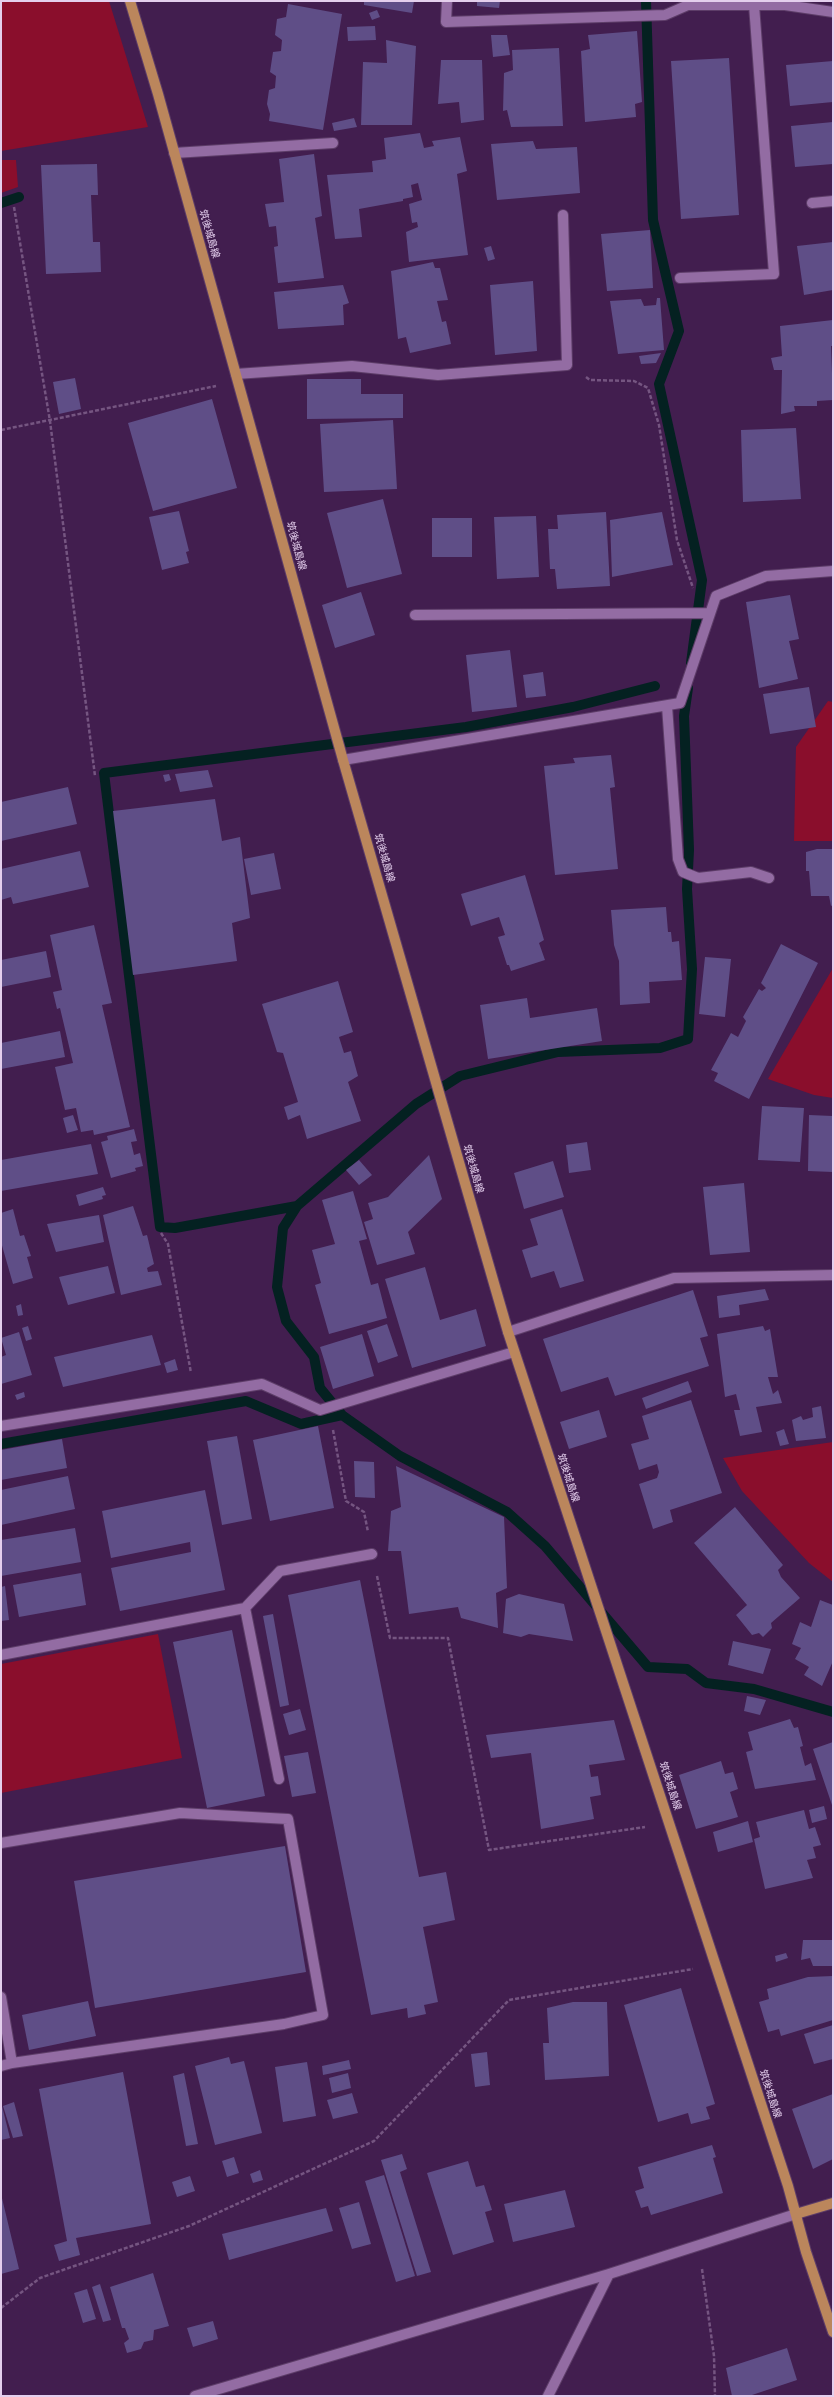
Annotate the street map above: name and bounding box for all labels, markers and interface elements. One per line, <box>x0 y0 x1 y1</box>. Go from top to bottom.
street label: 筑後城島線 <box>196 208 222 260</box>
street label: 筑後城島線 <box>284 520 308 572</box>
street label: 筑後城島線 <box>371 832 397 884</box>
street label: 筑後城島線 <box>460 1143 486 1195</box>
street label: 筑後城島線 <box>555 1452 581 1504</box>
street label: 筑後城島線 <box>657 1760 683 1812</box>
street label: 筑後城島線 <box>757 2068 783 2120</box>

